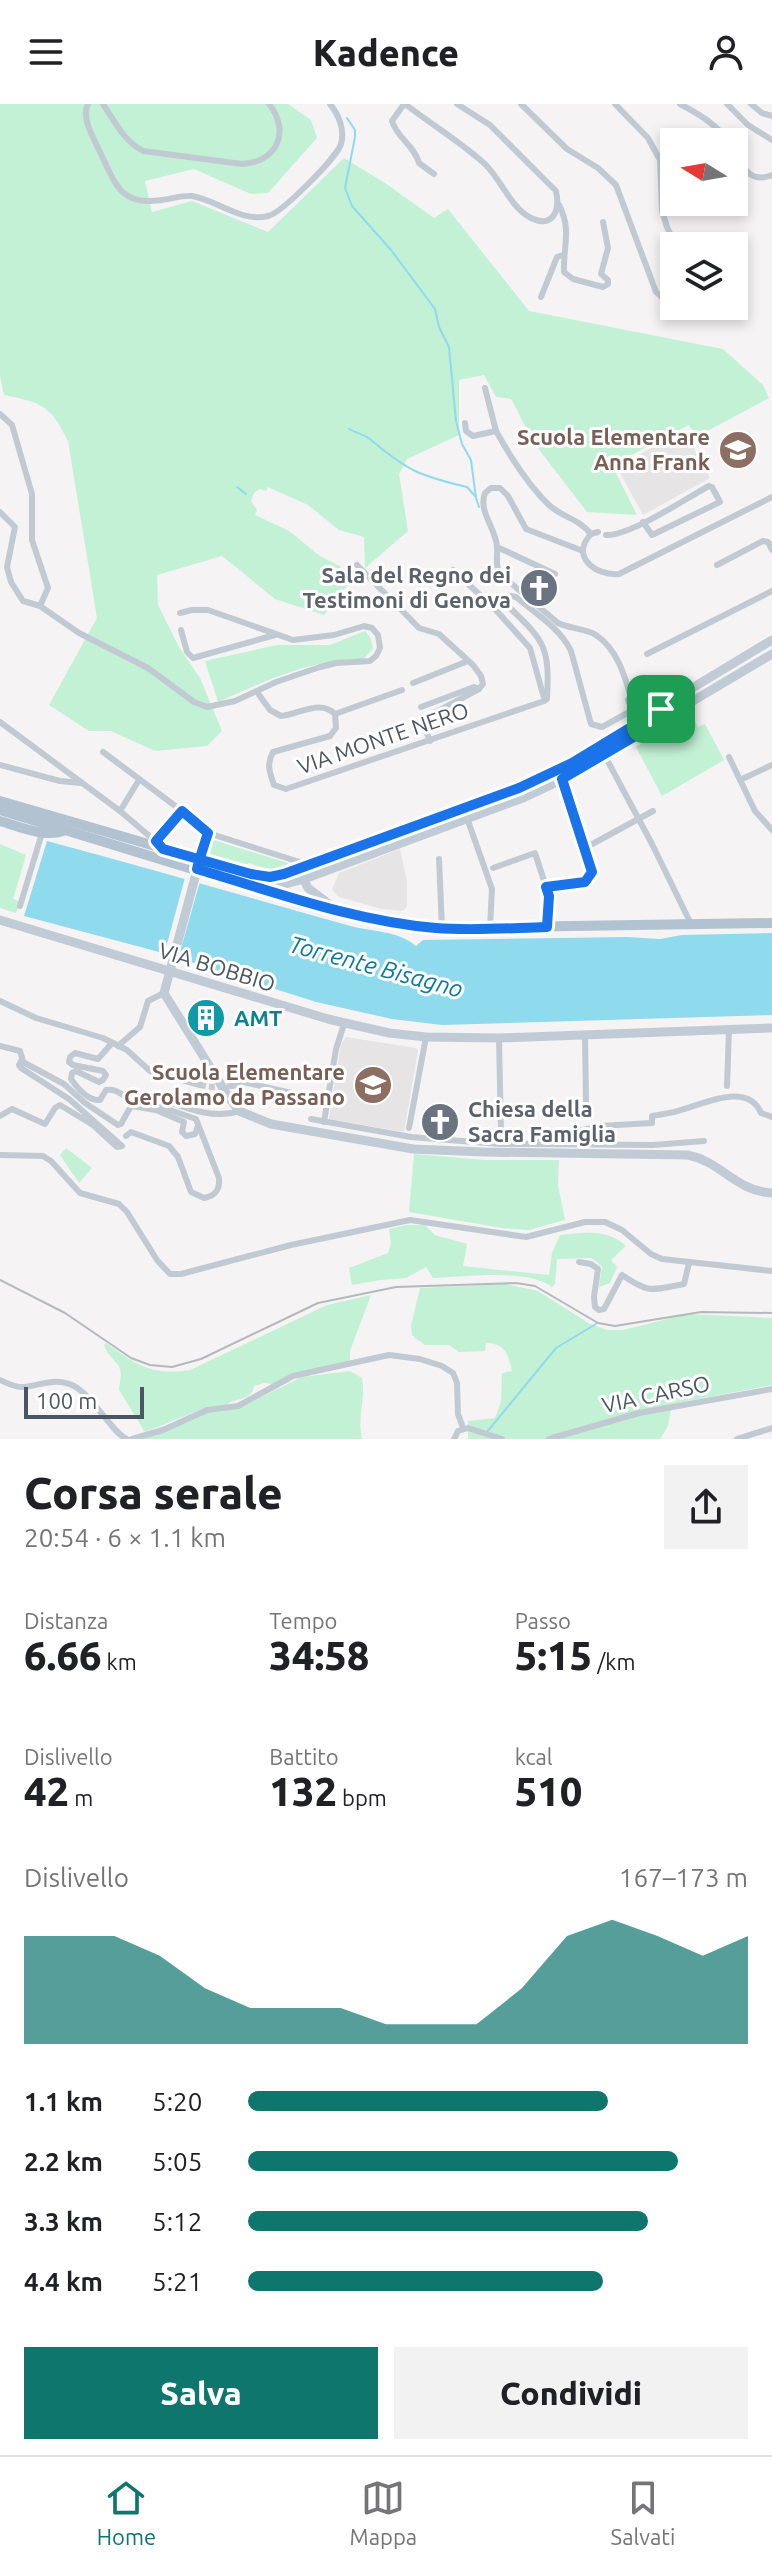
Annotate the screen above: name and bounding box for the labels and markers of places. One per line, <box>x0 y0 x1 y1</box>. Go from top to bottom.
place label: Scuola Elementare Anna Frank <box>517 424 711 474</box>
school or university icon: Scuola Elementare Anna Frank <box>717 429 759 471</box>
place label: Sala del Regno dei Testimoni di Genova <box>302 562 511 612</box>
church icon: Sala del Regno dei Testimoni di Genova <box>518 567 560 609</box>
pin <box>627 675 695 743</box>
building icon: AMT <box>185 997 227 1039</box>
place label: AMT <box>234 1005 282 1030</box>
place label: Scuola Elementare Gerolamo da Passano <box>124 1059 345 1109</box>
school or university icon: Scuola Elementare Gerolamo da Passano <box>352 1064 394 1106</box>
place label: Chiesa della Sacra Famiglia <box>468 1096 616 1146</box>
church icon: Chiesa della Sacra Famiglia <box>419 1101 461 1143</box>

